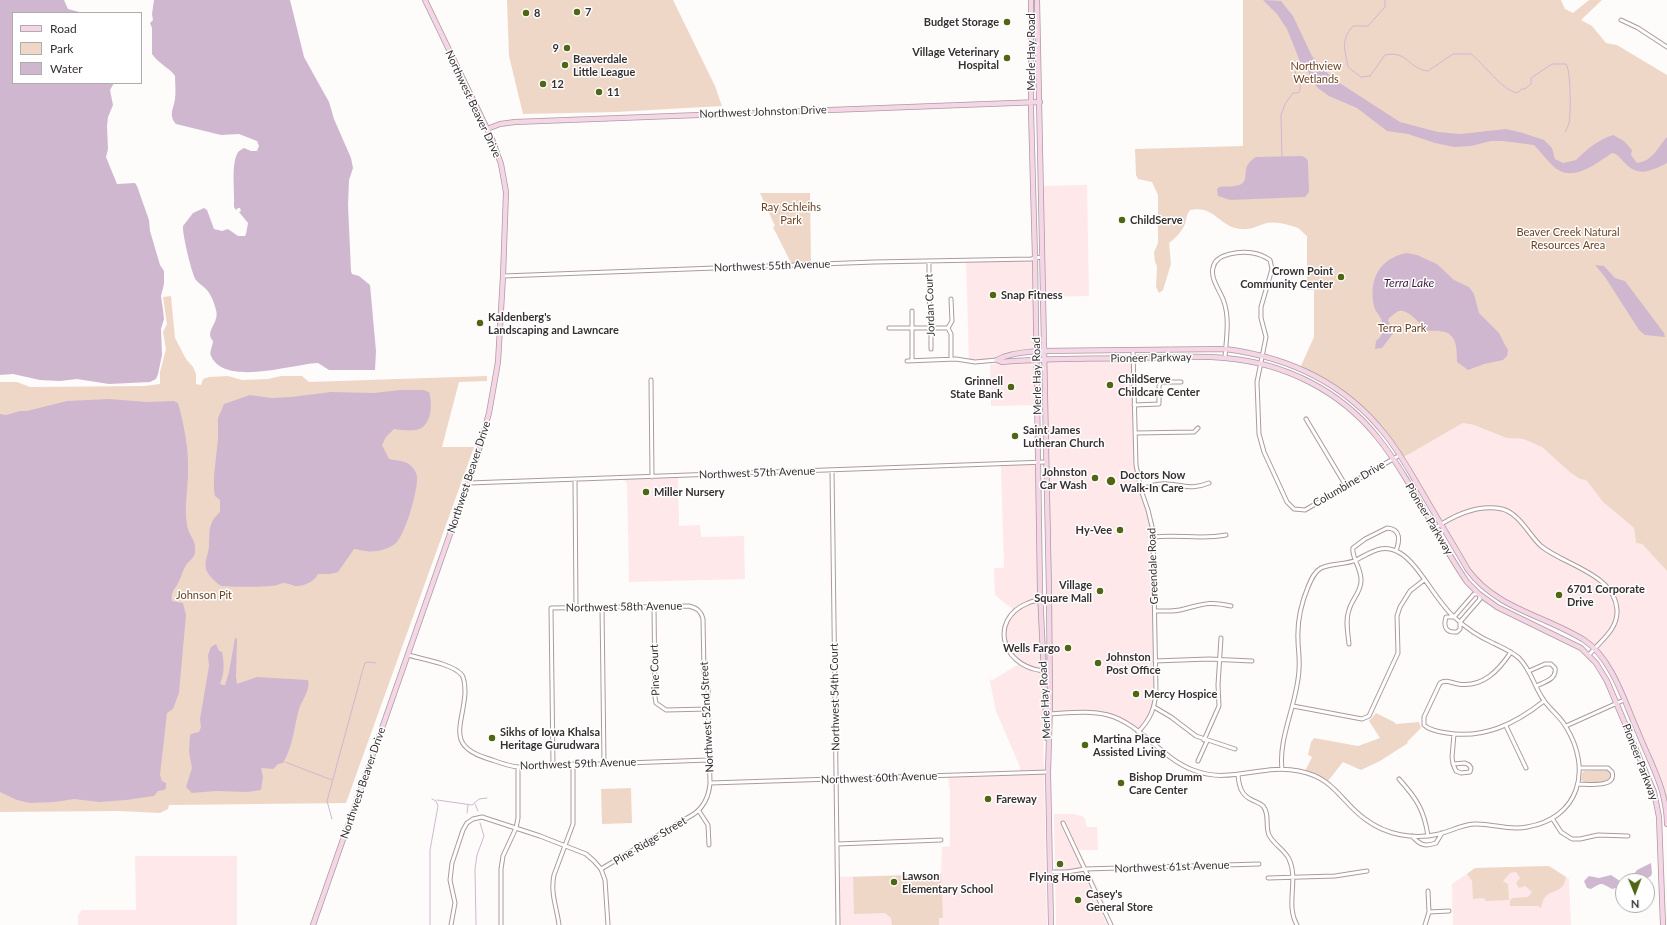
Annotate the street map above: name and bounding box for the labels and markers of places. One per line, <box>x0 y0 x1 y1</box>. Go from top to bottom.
place label: 7 <box>585 5 591 19</box>
place label: 8 <box>534 6 540 20</box>
marker: 7 <box>572 7 582 17</box>
marker: 8 <box>521 8 531 18</box>
place label: Budget Storage <box>924 15 999 29</box>
marker: Budget Storage <box>1002 17 1012 27</box>
place label: 9 <box>553 41 559 55</box>
marker: 9 <box>562 43 572 53</box>
place label: Village Veterinary Hospital <box>912 45 999 71</box>
place label: Beaverdale Little League <box>573 52 635 78</box>
marker: Village Veterinary Hospital <box>1002 53 1012 63</box>
marker: Beaverdale Little League <box>560 60 570 70</box>
place label: 12 <box>551 77 564 91</box>
marker: 12 <box>538 79 548 89</box>
place label: 11 <box>607 85 620 99</box>
marker: 11 <box>594 87 604 97</box>
place label: ChildServe <box>1130 213 1183 227</box>
marker: ChildServe <box>1117 215 1127 225</box>
place label: Crown Point Community Center <box>1240 264 1333 290</box>
marker: Crown Point Community Center <box>1336 272 1346 282</box>
place label: Snap Fitness <box>1001 288 1062 302</box>
marker: Snap Fitness <box>988 290 998 300</box>
place label: Kaldenberg's Landscaping and Lawncare <box>488 310 619 336</box>
marker: Kaldenberg's Landscaping and Lawncare <box>475 318 485 328</box>
place label: ChildServe Childcare Center <box>1118 372 1200 398</box>
place label: Grinnell State Bank <box>950 374 1003 400</box>
marker: ChildServe Childcare Center <box>1105 380 1115 390</box>
marker: Grinnell State Bank <box>1006 382 1016 392</box>
place label: Saint James Lutheran Church <box>1023 423 1104 449</box>
marker: Saint James Lutheran Church <box>1010 431 1020 441</box>
place label: Johnston Car Wash <box>1040 465 1087 491</box>
place label: Doctors Now Walk-In Care <box>1120 468 1185 494</box>
marker: Johnston Car Wash <box>1090 473 1100 483</box>
marker: Doctors Now Walk-In Care <box>1105 475 1117 487</box>
place label: Miller Nursery <box>654 485 725 499</box>
marker: Miller Nursery <box>641 487 651 497</box>
place label: Hy-Vee <box>1076 523 1112 537</box>
marker: Hy-Vee <box>1115 525 1125 535</box>
place label: Village Square Mall <box>1034 578 1092 604</box>
place label: 6701 Corporate Drive <box>1567 582 1645 608</box>
marker: Village Square Mall <box>1095 586 1105 596</box>
marker: 6701 Corporate Drive <box>1554 590 1564 600</box>
place label: Wells Fargo <box>1003 641 1060 655</box>
marker: Wells Fargo <box>1063 643 1073 653</box>
place label: Johnston Post Office <box>1106 650 1161 676</box>
marker: Johnston Post Office <box>1093 658 1103 668</box>
place label: Mercy Hospice <box>1144 687 1217 701</box>
marker: Mercy Hospice <box>1131 689 1141 699</box>
place label: Sikhs of Iowa Khalsa Heritage Gurudwara <box>500 725 600 751</box>
place label: Martina Place Assisted Living <box>1093 732 1166 758</box>
marker: Sikhs of Iowa Khalsa Heritage Gurudwara <box>487 733 497 743</box>
marker: Martina Place Assisted Living <box>1080 740 1090 750</box>
place label: Bishop Drumm Care Center <box>1129 770 1202 796</box>
marker: Bishop Drumm Care Center <box>1116 778 1126 788</box>
place label: Fareway <box>996 792 1037 806</box>
marker: Fareway <box>983 794 993 804</box>
marker: Flying Home <box>1055 859 1065 869</box>
place label: Lawson Elementary School <box>902 869 993 895</box>
place label: Flying Home <box>1029 870 1091 884</box>
marker: Lawson Elementary School <box>889 877 899 887</box>
place label: Casey's General Store <box>1086 887 1153 913</box>
marker: Casey's General Store <box>1073 895 1083 905</box>

